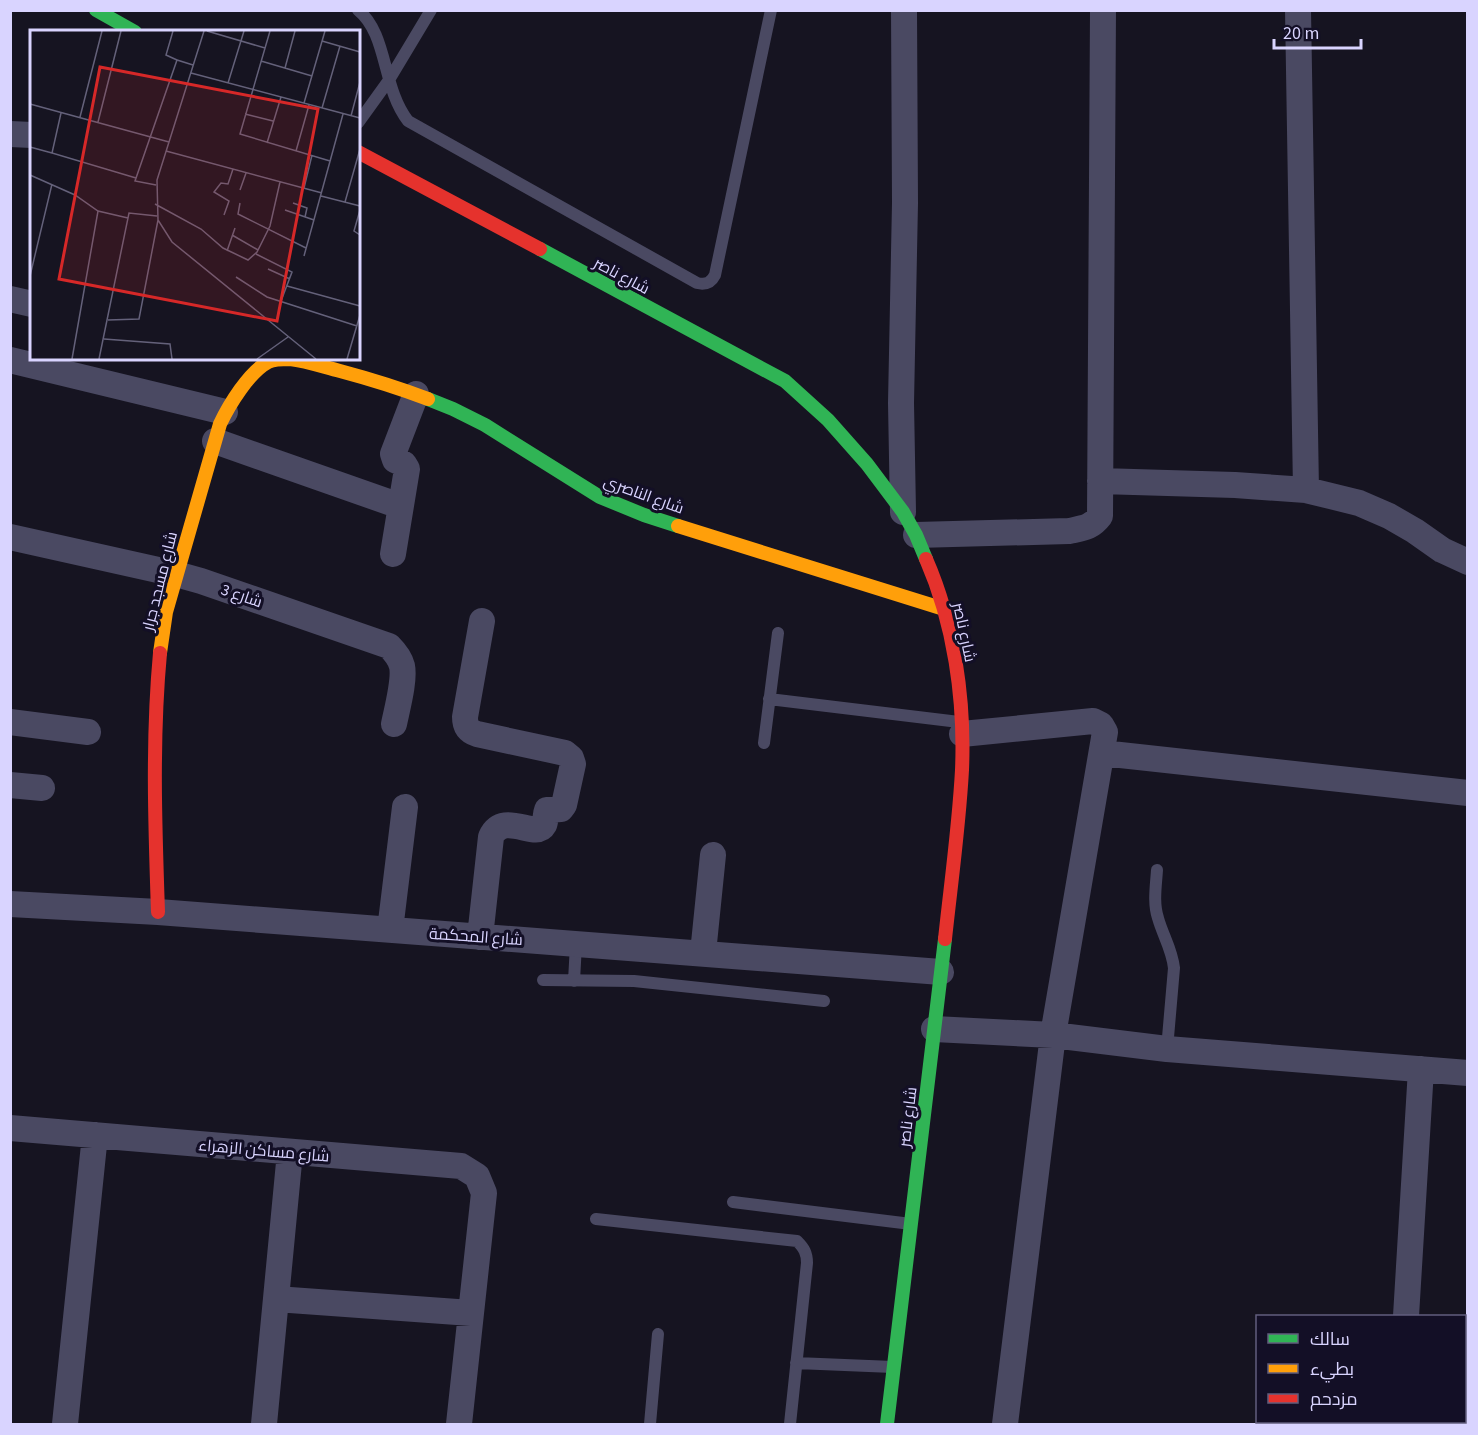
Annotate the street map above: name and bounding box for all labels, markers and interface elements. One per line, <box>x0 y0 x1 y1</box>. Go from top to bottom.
scale bar <box>1274 12 1361 50</box>
text: 20 m <box>1283 21 1319 46</box>
inset map <box>30 30 360 360</box>
street label: شارع ناصر <box>589 251 653 300</box>
street label: شارع الناصري <box>600 470 687 522</box>
street label: شارع مسجد جرار <box>137 529 183 634</box>
street label: شارع 3 <box>218 579 265 613</box>
street label: شارع ناصر <box>947 599 981 664</box>
street label: شارع المحكمة <box>428 923 524 951</box>
street label: شارع ناصر <box>893 1086 923 1150</box>
street label: شارع مساكن الزهراء <box>198 1134 330 1168</box>
legend <box>1256 1315 1466 1423</box>
text: سالك <box>1310 1327 1350 1352</box>
text: بطيء <box>1310 1357 1354 1383</box>
text: مزدحم <box>1310 1387 1358 1412</box>

